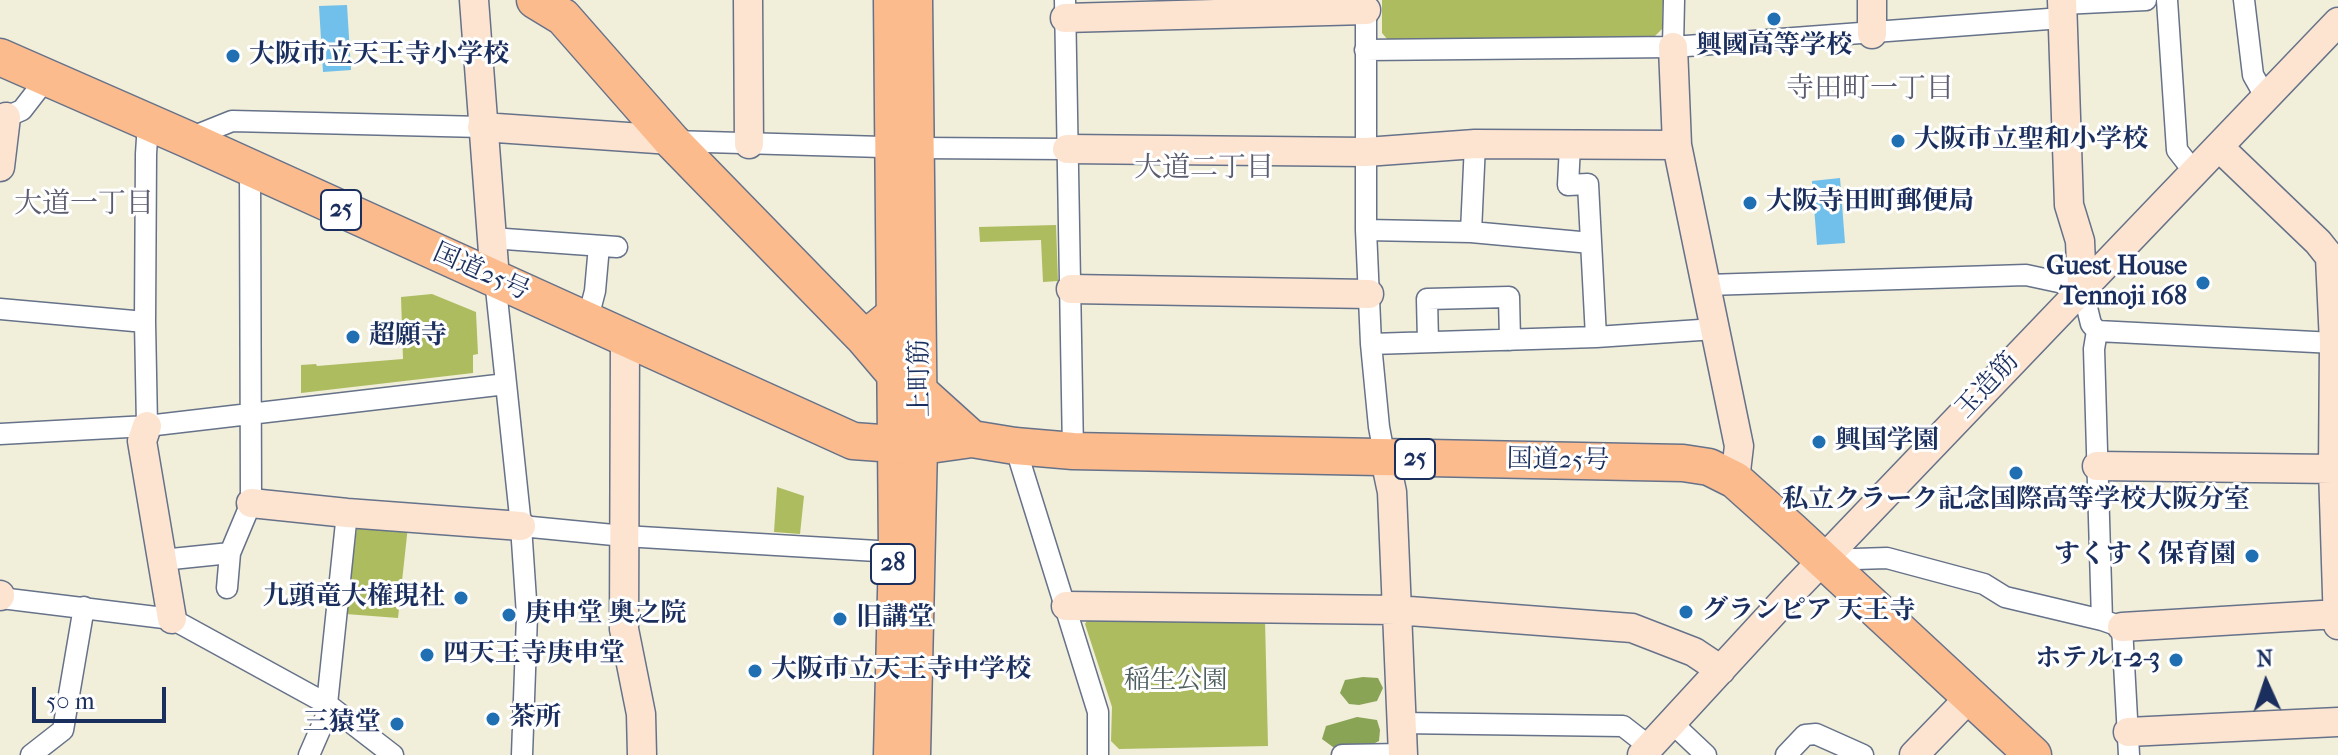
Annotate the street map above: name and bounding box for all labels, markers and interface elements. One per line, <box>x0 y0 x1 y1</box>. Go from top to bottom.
marker: 興國高等学校 <box>1765 10 1783 28</box>
place label: 興國高等学校 <box>1696 31 1852 63</box>
place label: 大阪市立天王寺小学校 <box>249 40 509 72</box>
marker: 大阪市立天王寺小学校 <box>224 47 242 65</box>
district label: 寺田町一丁目 <box>1786 73 1954 107</box>
place label: 大阪市立聖和小学校 <box>1914 125 2148 157</box>
marker: 大阪市立聖和小学校 <box>1889 132 1907 150</box>
district label: 大道二丁目 <box>1134 152 1274 186</box>
place label: 大阪寺田町郵便局 <box>1766 187 1974 219</box>
district label: 大道一丁目 <box>14 188 154 222</box>
road number: 25 <box>321 190 361 230</box>
marker: 大阪寺田町郵便局 <box>1741 194 1759 212</box>
street label: 国道25号 <box>428 238 534 308</box>
place label: Guest House Tennoji 168 <box>2046 252 2187 314</box>
marker: Guest House Tennoji 168 <box>2194 274 2212 292</box>
place label: 超願寺 <box>369 321 447 353</box>
marker: 超願寺 <box>344 328 362 346</box>
street label: 上町筋 <box>905 339 937 417</box>
street label: 玉造筋 <box>1950 347 2026 425</box>
place label: 興国学園 <box>1835 426 1939 458</box>
marker: 興国学園 <box>1810 433 1828 451</box>
road number: 25 <box>1395 439 1435 479</box>
street label: 国道25号 <box>1506 445 1610 477</box>
marker: 私立クラーク記念国際高等学校大阪分室 <box>2007 464 2025 482</box>
place label: 私立クラーク記念国際高等学校大阪分室 <box>1782 485 2250 517</box>
place label: すくすく保育園 <box>2054 540 2236 572</box>
road number: 28 <box>871 544 915 584</box>
marker: すくすく保育園 <box>2243 547 2261 565</box>
place label: 九頭竜大権現社 <box>263 582 445 614</box>
marker: 九頭竜大権現社 <box>452 589 470 607</box>
place label: グランピア 天王寺 <box>1702 596 1916 628</box>
place label: 庚申堂 奥之院 <box>525 599 687 631</box>
place label: 旧講堂 <box>856 603 934 635</box>
marker: グランピア 天王寺 <box>1677 603 1695 621</box>
marker: 庚申堂 奥之院 <box>500 606 518 624</box>
marker: 旧講堂 <box>831 610 849 628</box>
place label: 四天王寺庚申堂 <box>443 639 625 671</box>
north arrow <box>2226 643 2306 723</box>
place label: ホテル1-2-3 <box>2035 644 2160 676</box>
marker: 四天王寺庚申堂 <box>418 646 436 664</box>
text: N <box>2256 646 2274 672</box>
marker: ホテル1-2-3 <box>2167 651 2185 669</box>
place label: 大阪市立天王寺中学校 <box>771 655 1031 687</box>
marker: 大阪市立天王寺中学校 <box>746 662 764 680</box>
park label: 稲生公園 <box>1124 666 1228 698</box>
scale bar <box>36 671 170 721</box>
text: 50 m <box>46 687 95 715</box>
place label: 茶所 <box>509 703 561 735</box>
place label: 三猿堂 <box>303 708 381 740</box>
marker: 茶所 <box>484 710 502 728</box>
marker: 三猿堂 <box>388 715 406 733</box>

